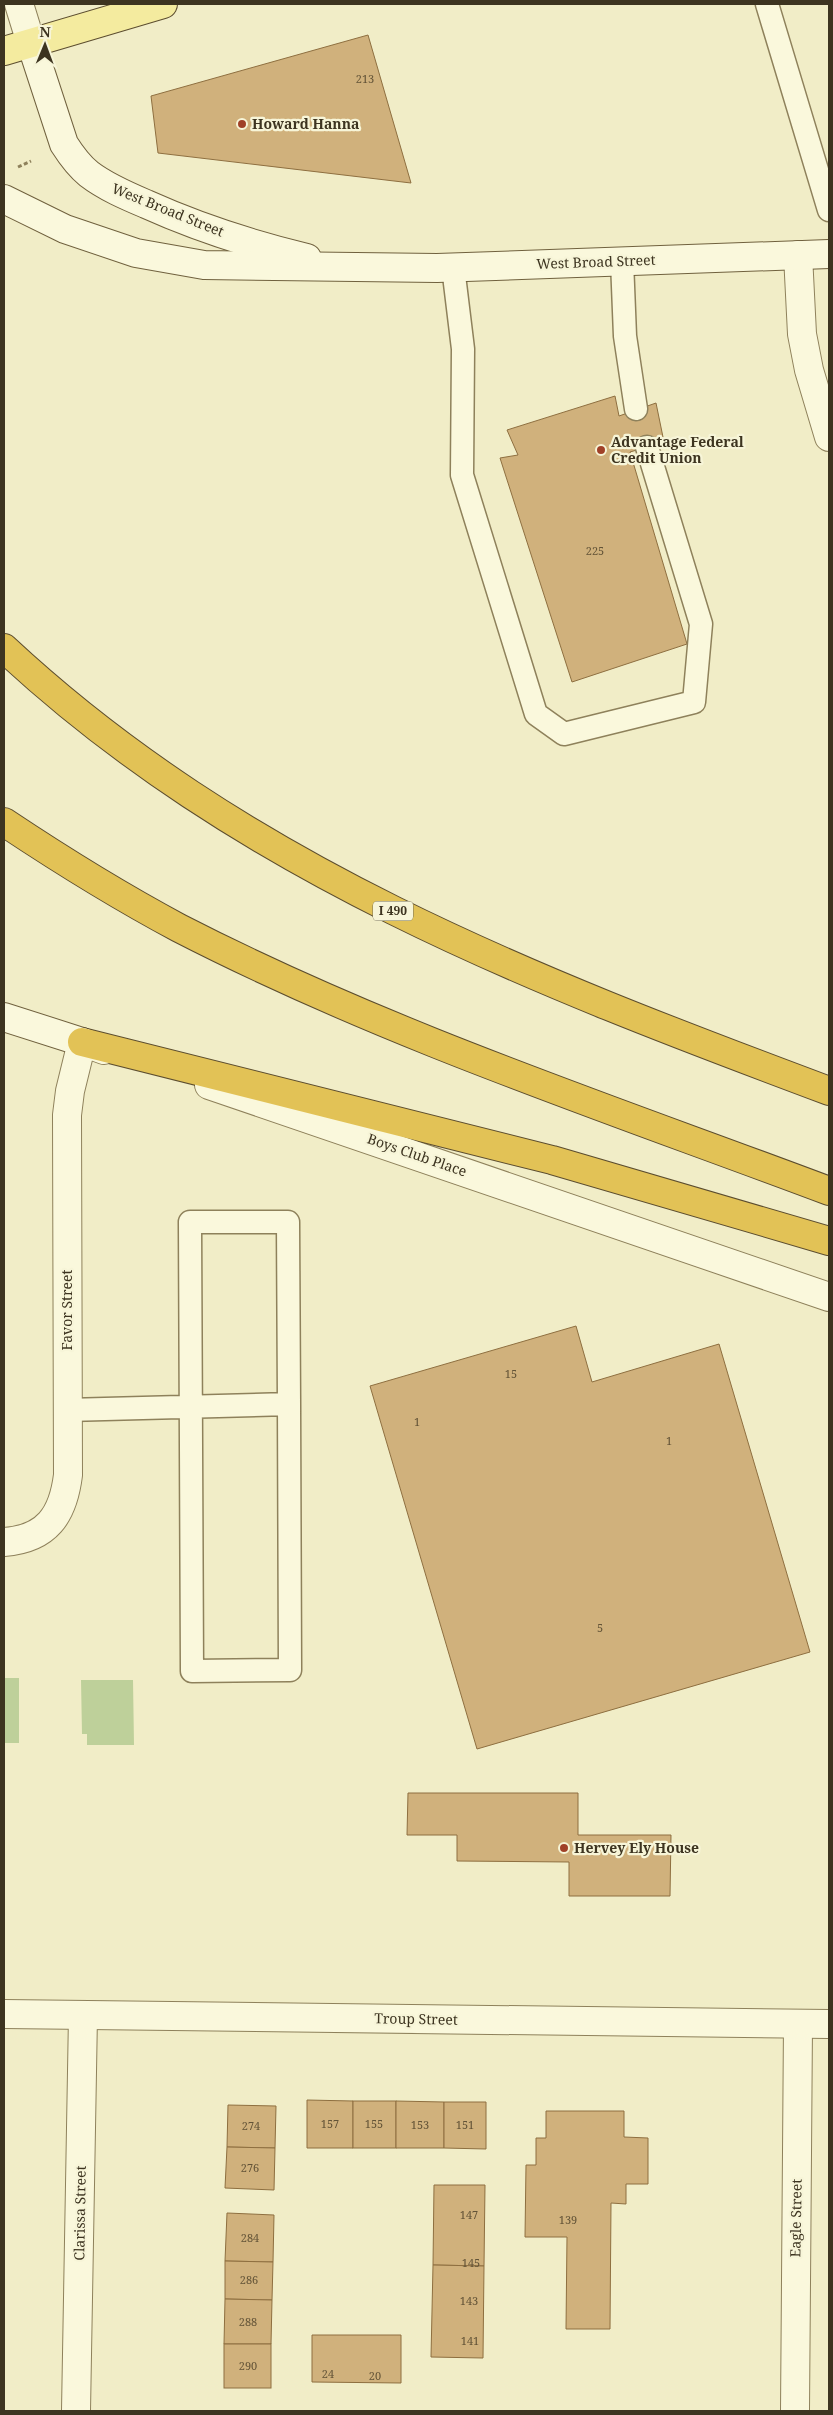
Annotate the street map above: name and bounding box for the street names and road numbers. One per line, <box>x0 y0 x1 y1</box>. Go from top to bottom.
street label: West Broad Street <box>109 178 227 241</box>
street label: West Broad Street <box>536 250 656 273</box>
road number: I 490 <box>373 901 413 920</box>
street label: Boys Club Place <box>365 1129 469 1180</box>
street label: Favor Street <box>57 1269 76 1351</box>
street label: Troup Street <box>374 2008 458 2029</box>
street label: Clarissa Street <box>69 2165 90 2261</box>
street label: Eagle Street <box>785 2178 806 2257</box>

